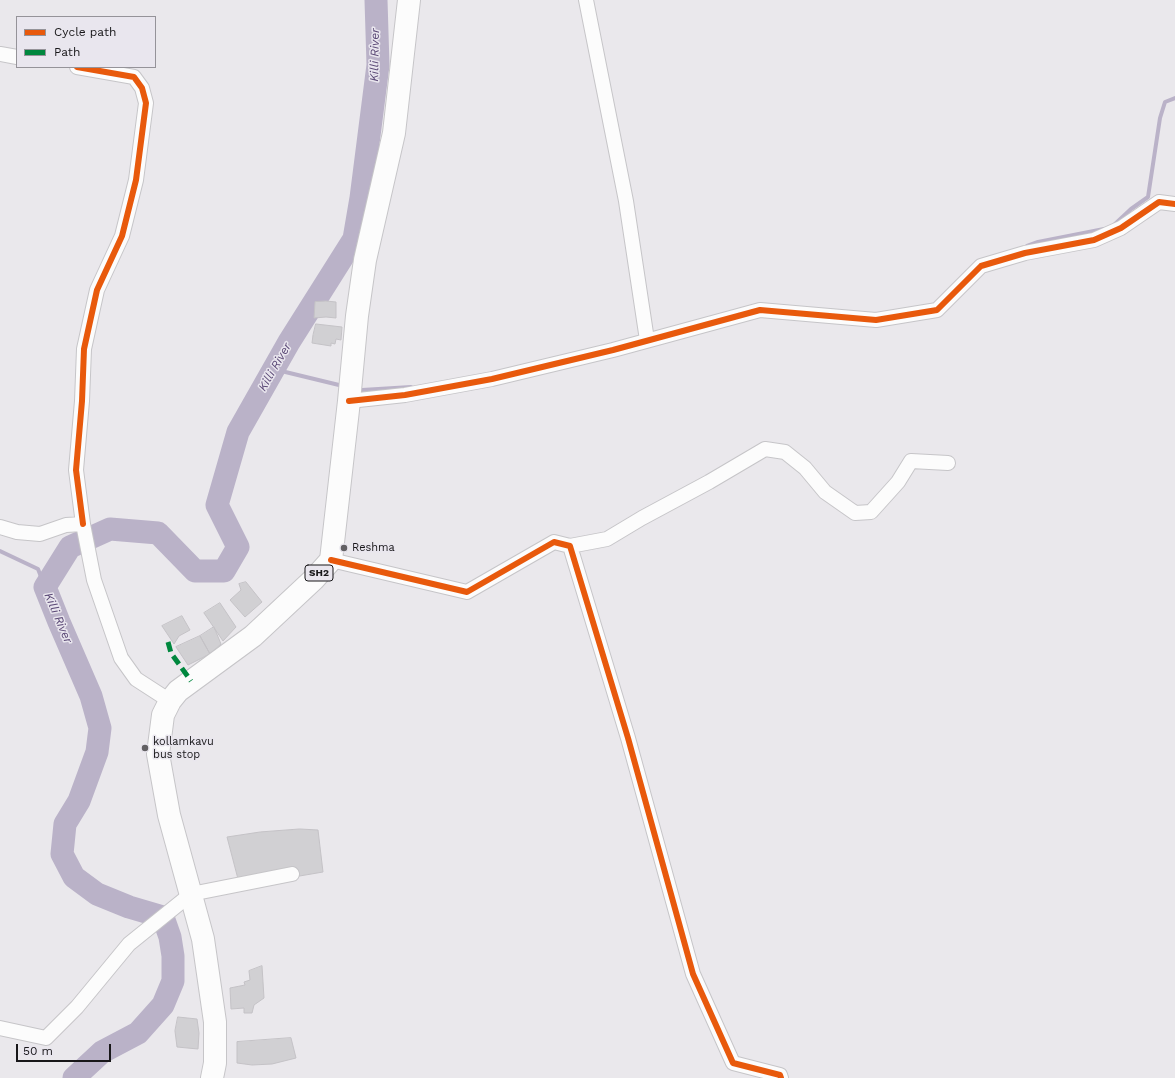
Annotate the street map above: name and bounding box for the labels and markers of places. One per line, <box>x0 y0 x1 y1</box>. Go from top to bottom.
place label: Reshma <box>352 541 395 555</box>
marker: Reshma <box>339 543 349 553</box>
place label: kollamkavu bus stop <box>153 735 214 761</box>
marker: kollamkavu bus stop <box>140 743 150 753</box>

